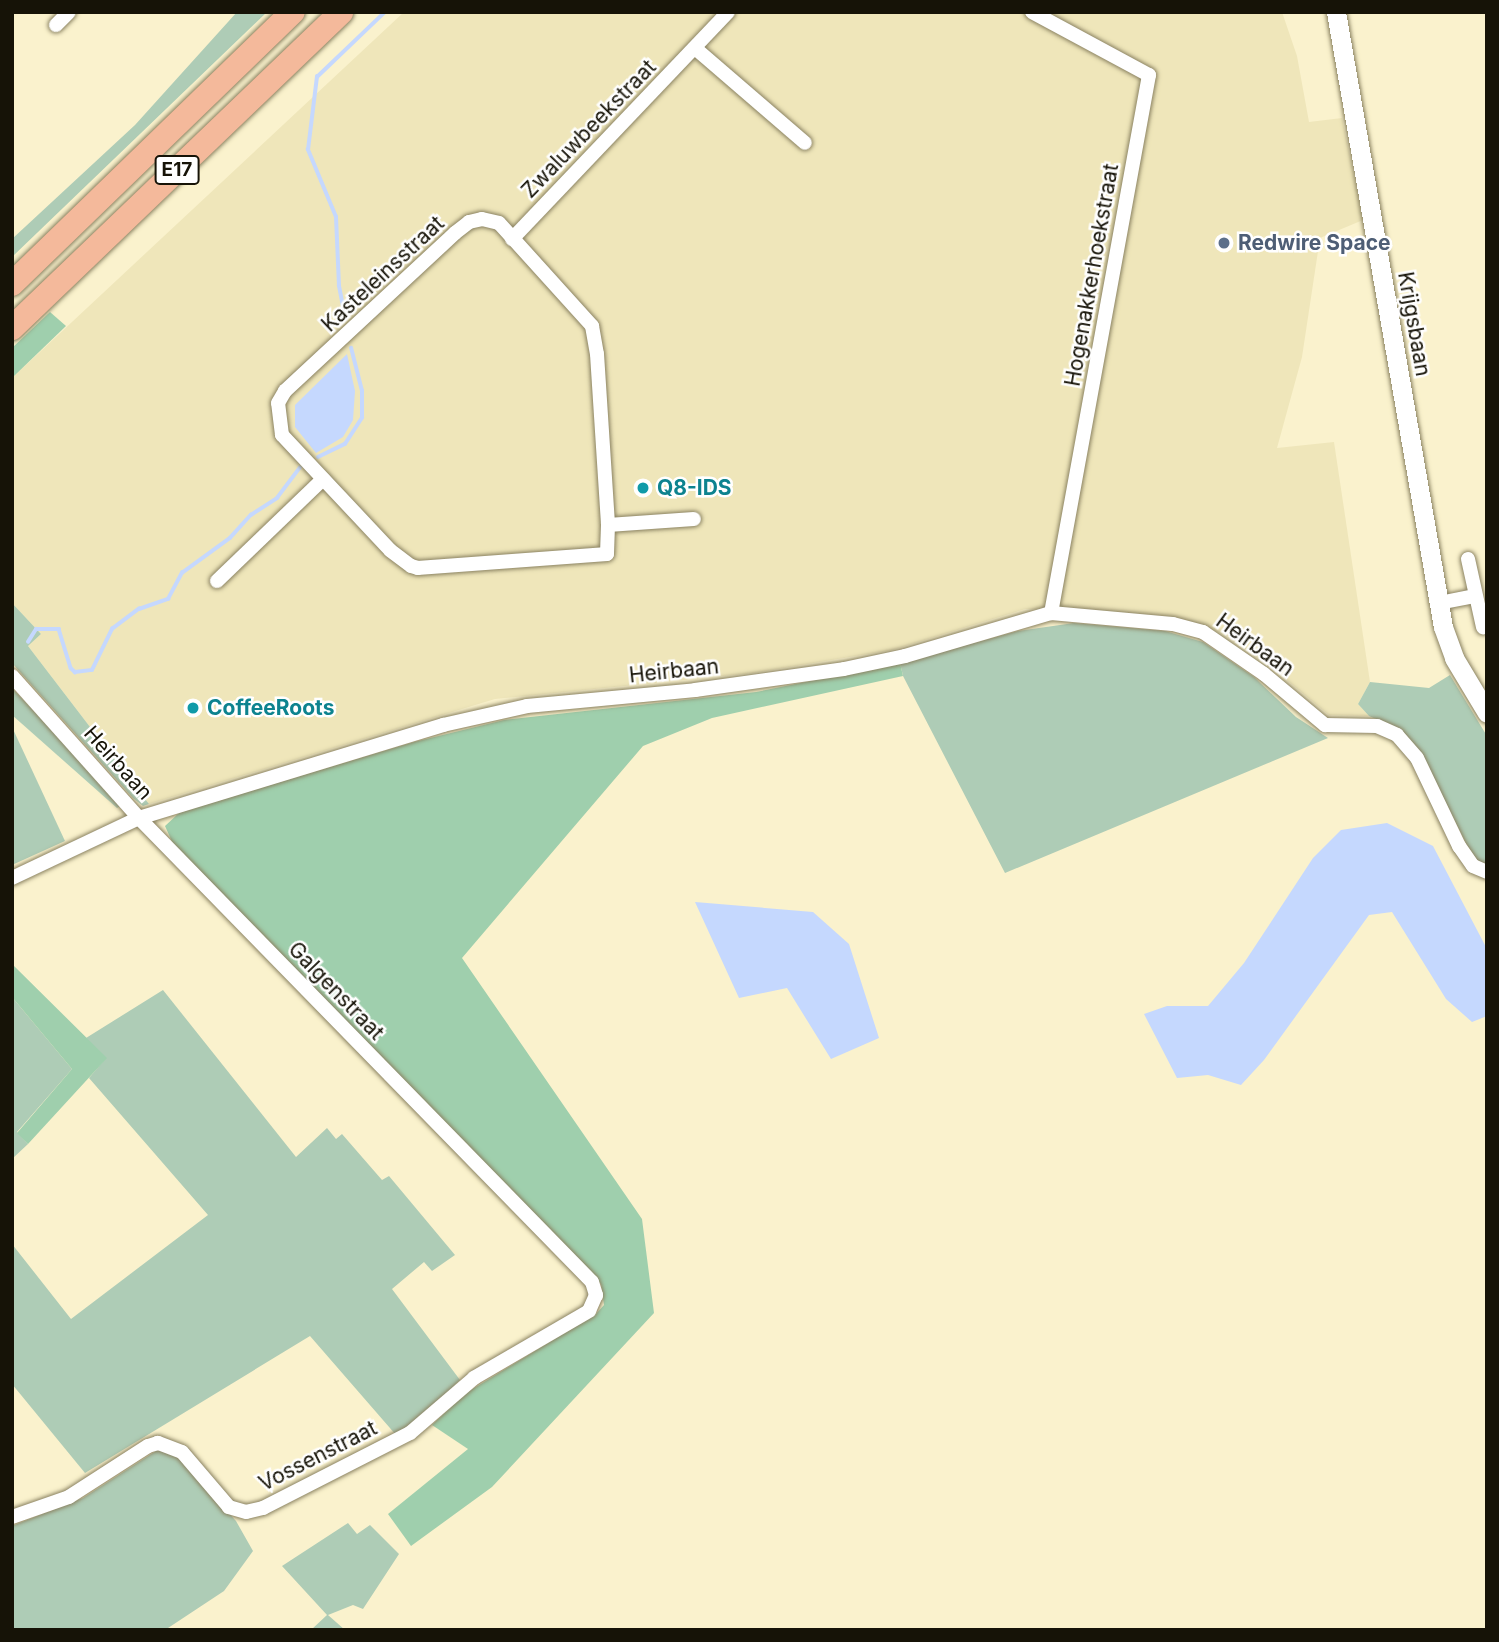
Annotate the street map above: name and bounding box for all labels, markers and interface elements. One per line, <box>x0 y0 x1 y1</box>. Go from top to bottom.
street label: Zwaluwbeekstraat <box>517 55 661 203</box>
road number: E17 <box>154 154 200 186</box>
street label: Hogenakkerhoekstraat <box>1060 162 1124 388</box>
street label: Kasteleinsstraat <box>317 211 449 337</box>
place label: Redwire Space <box>1238 230 1391 256</box>
marker: Redwire Space <box>1216 235 1232 251</box>
street label: Krijgsbaan <box>1392 270 1436 378</box>
place label: Q8-IDS <box>657 475 732 501</box>
marker: Q8-IDS <box>635 480 651 496</box>
street label: Heirbaan <box>1211 608 1299 682</box>
street label: Heirbaan <box>628 654 720 688</box>
place label: CoffeeRoots <box>207 695 334 721</box>
marker: CoffeeRoots <box>185 700 201 716</box>
street label: Heirbaan <box>78 721 158 805</box>
street label: Galgenstraat <box>283 937 389 1045</box>
street label: Vossenstraat <box>255 1415 381 1497</box>

